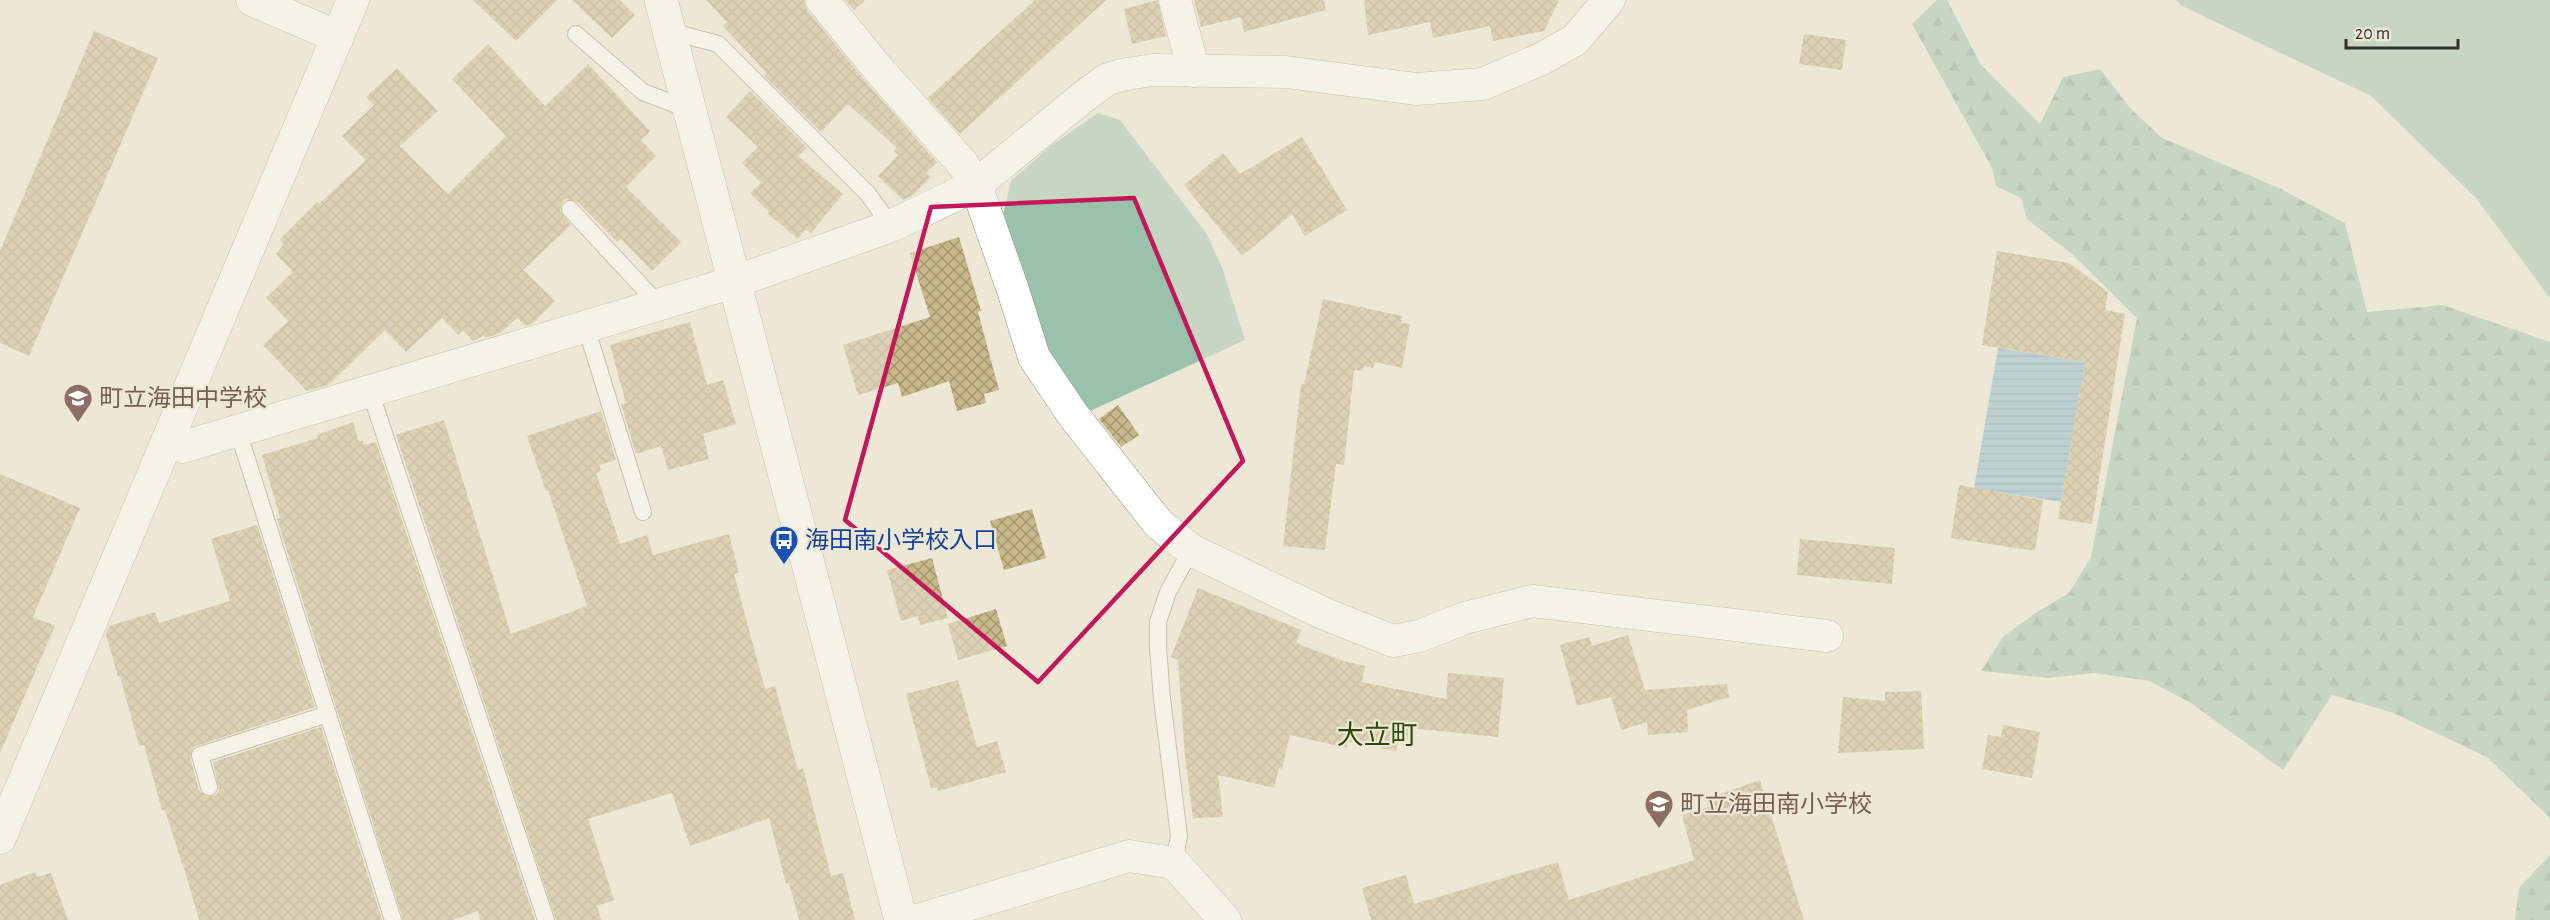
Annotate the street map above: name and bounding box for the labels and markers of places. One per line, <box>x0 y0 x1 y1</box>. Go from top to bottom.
school or university icon: 町立海田中学校 <box>62 382 94 424</box>
place label: 町立海田中学校 <box>99 385 267 411</box>
bus stop icon: 海田南小学校入口 <box>768 524 800 566</box>
place label: 海田南小学校入口 <box>805 527 997 553</box>
school or university icon: 町立海田南小学校 <box>1643 788 1675 830</box>
place label: 町立海田南小学校 <box>1680 791 1872 817</box>

